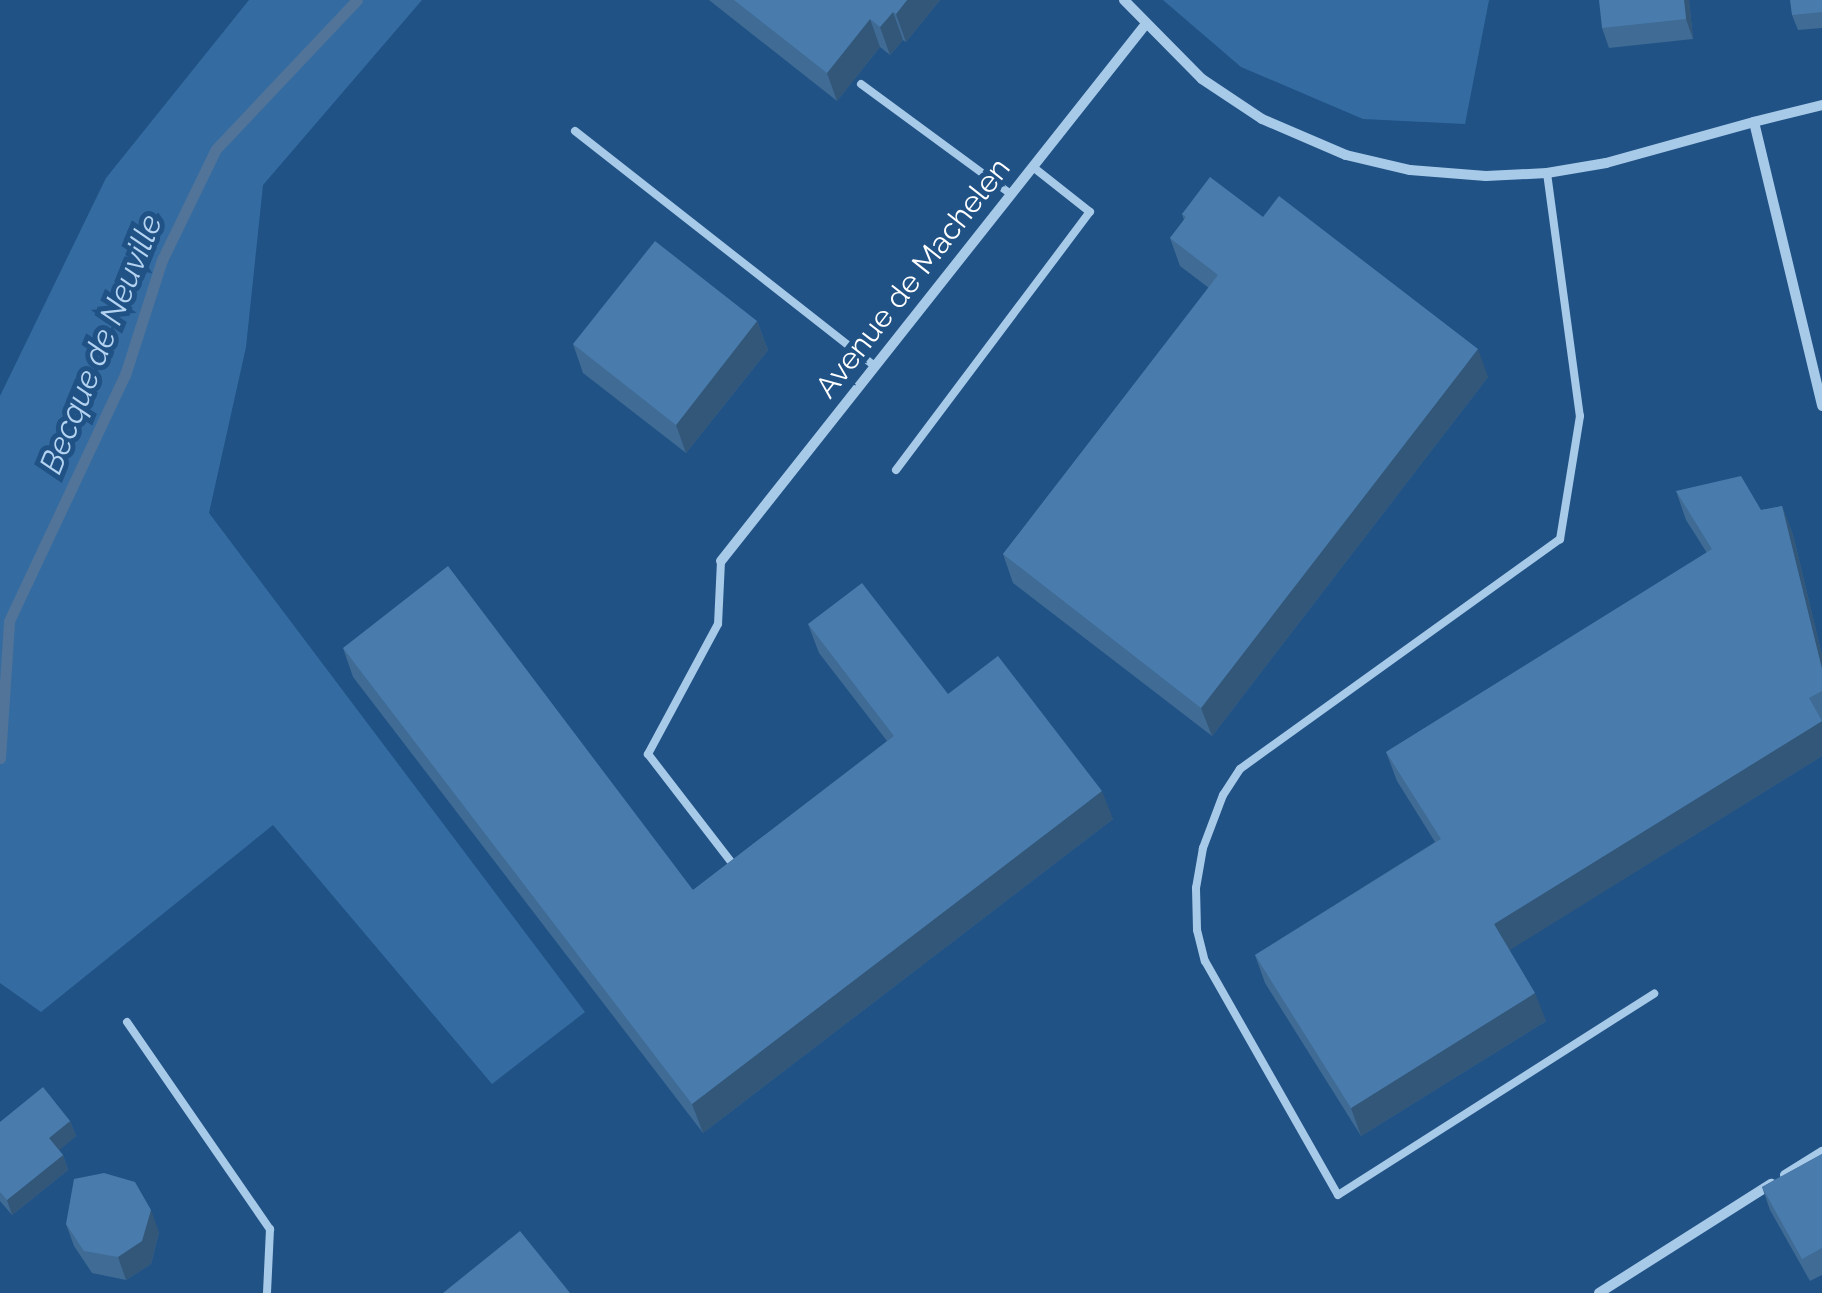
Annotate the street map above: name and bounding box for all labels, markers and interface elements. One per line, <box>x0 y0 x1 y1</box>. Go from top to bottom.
street label: Avenue de Machelen <box>808 151 1018 405</box>
water label: Becque de Neuville <box>31 209 171 479</box>

